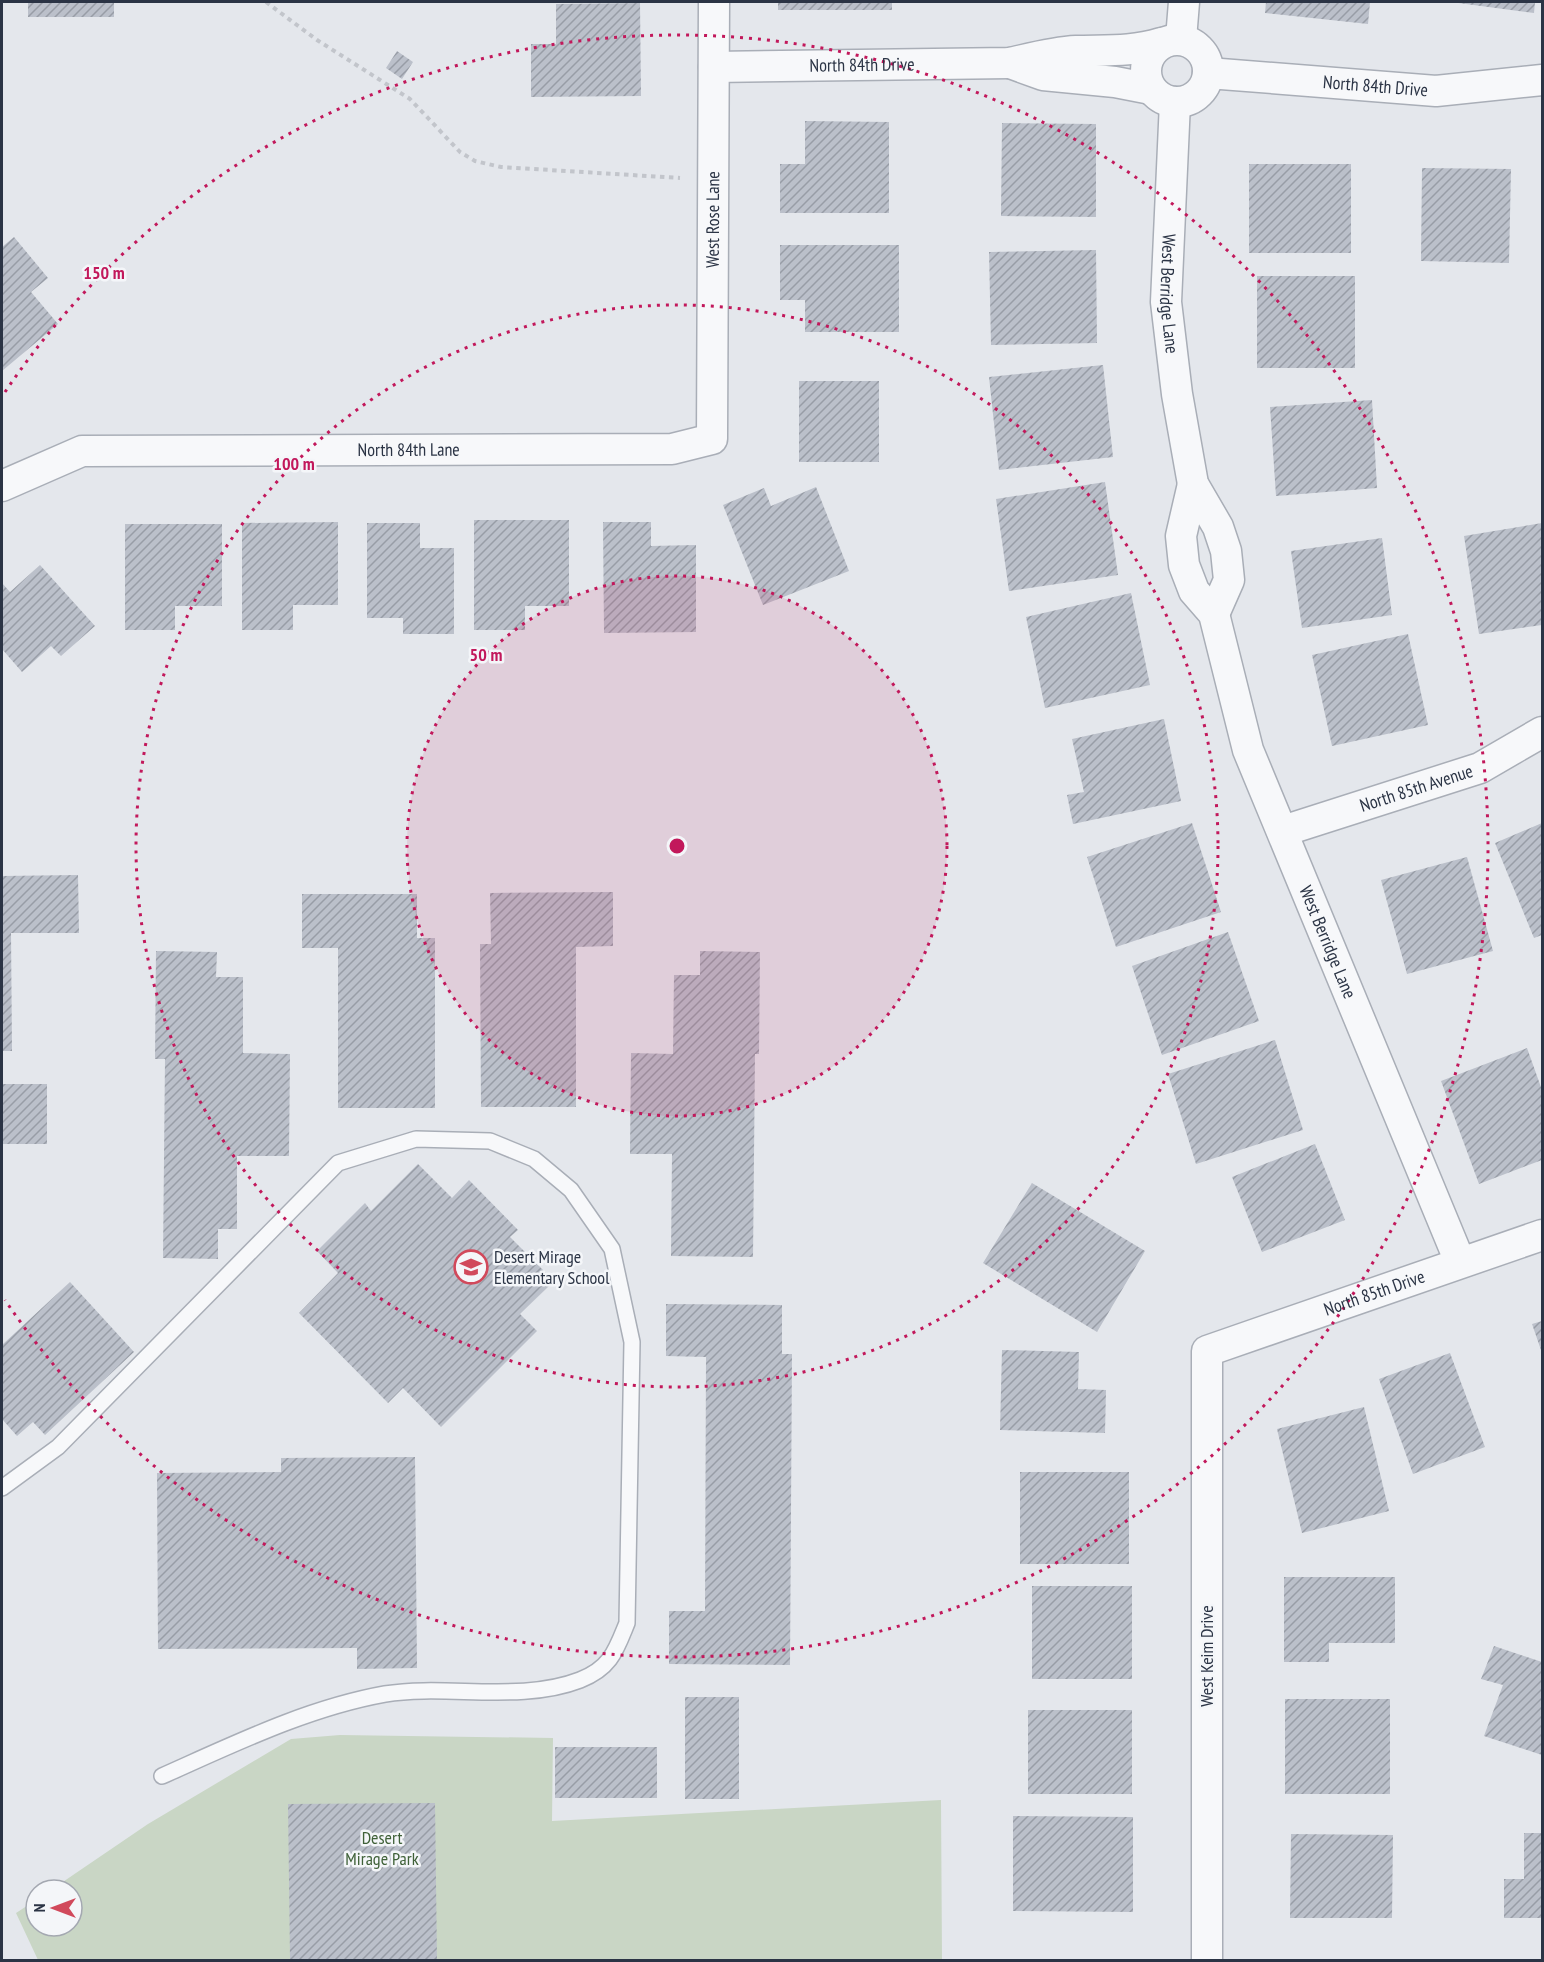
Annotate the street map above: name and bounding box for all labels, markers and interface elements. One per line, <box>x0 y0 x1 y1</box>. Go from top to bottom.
street label: North 84th Drive <box>809 52 915 77</box>
street label: North 84th Drive <box>1322 70 1429 101</box>
street label: West Rose Lane <box>701 171 724 268</box>
street label: West Berridge Lane <box>1155 233 1184 355</box>
text: 150 m <box>83 261 125 284</box>
street label: North 84th Lane <box>358 438 460 461</box>
text: 100 m <box>273 452 315 475</box>
text: 50 m <box>470 643 502 666</box>
street label: North 85th Avenue <box>1357 759 1476 817</box>
centre of rings <box>667 836 687 856</box>
street label: West Berridge Lane <box>1294 882 1362 1002</box>
place label: Desert Mirage Elementary School <box>494 1245 610 1289</box>
school or university icon: Desert Mirage Elementary School <box>453 1249 489 1285</box>
street label: North 85th Drive <box>1321 1265 1428 1321</box>
street label: West Keim Drive <box>1195 1605 1218 1707</box>
park label: Desert Mirage Park <box>345 1826 419 1870</box>
north arrow <box>24 1878 84 1938</box>
text: N <box>29 1904 49 1912</box>

